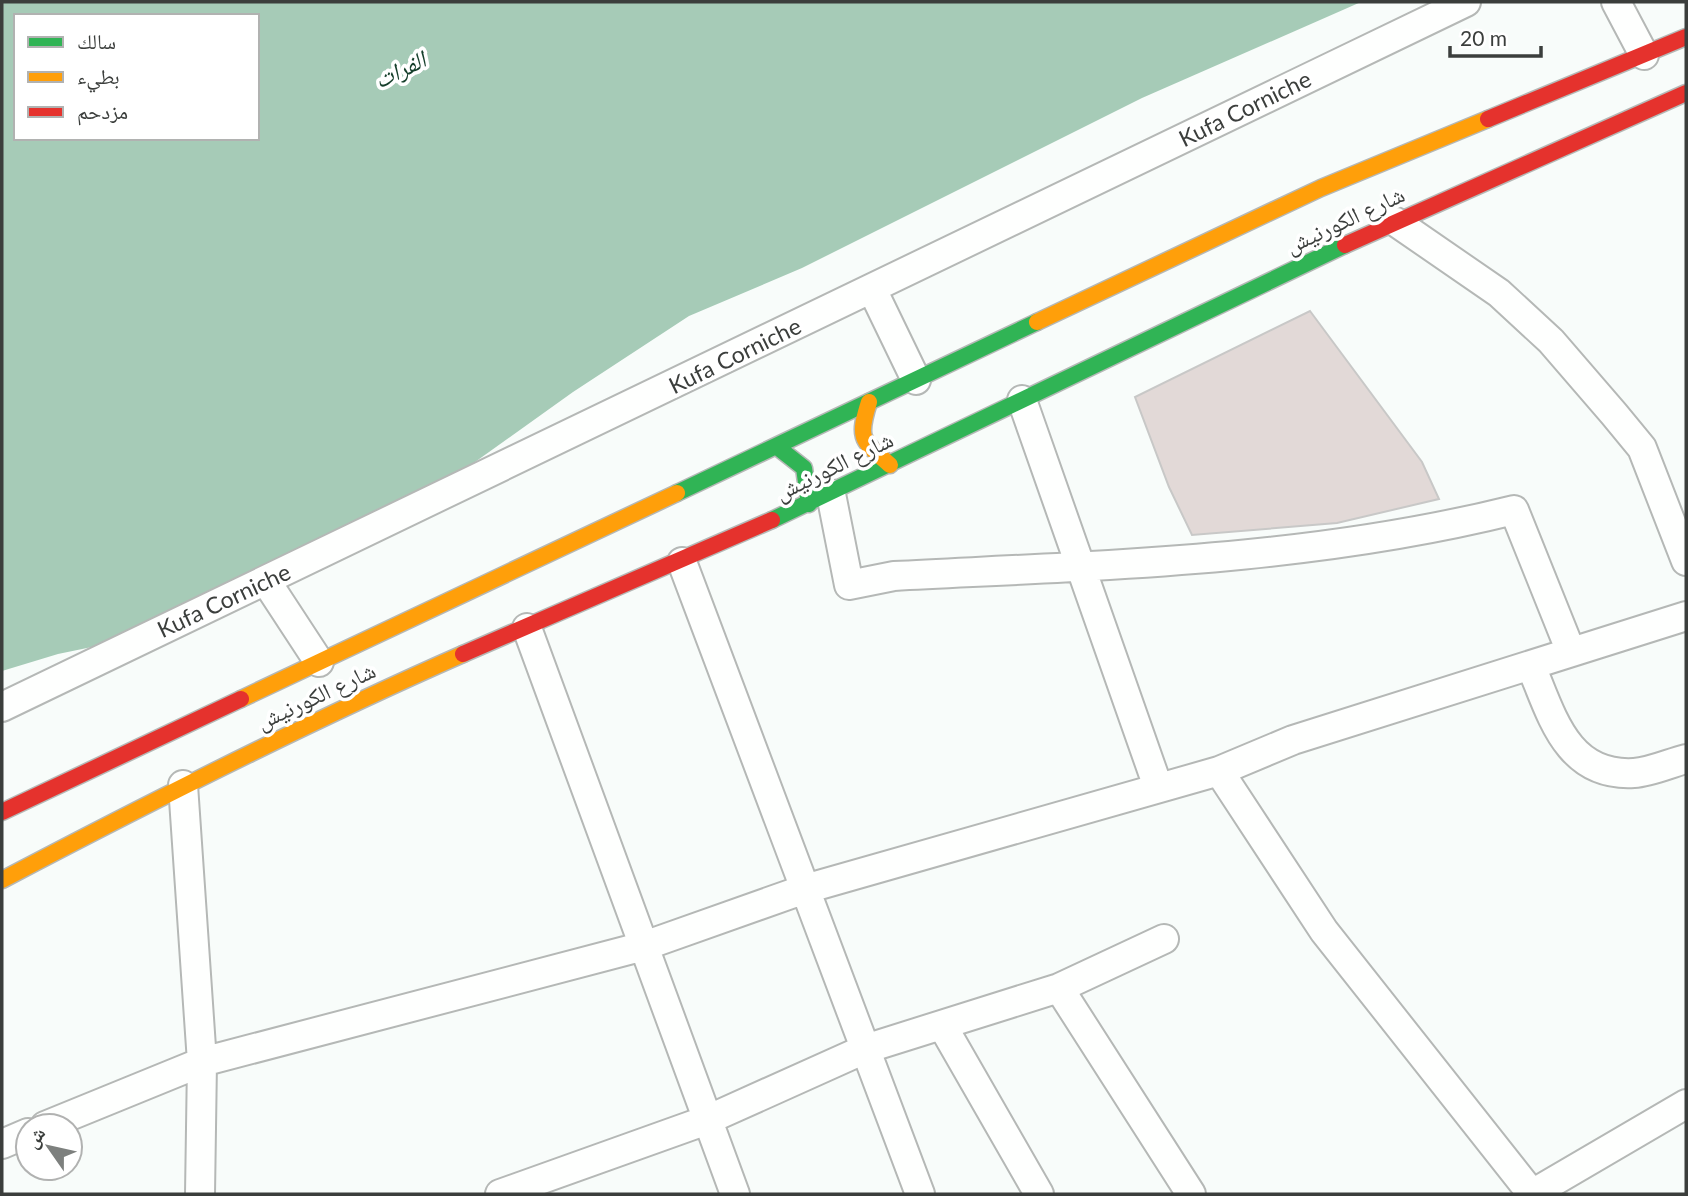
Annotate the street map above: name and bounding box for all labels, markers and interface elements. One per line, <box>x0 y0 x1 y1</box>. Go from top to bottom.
legend <box>14 14 259 140</box>
scale bar <box>1450 14 1541 58</box>
text: 20 m <box>1460 25 1507 50</box>
text: سالك <box>77 28 116 53</box>
water label: الفرات <box>369 43 432 94</box>
text: بطيء <box>77 63 120 93</box>
street label: Kufa Corniche <box>1174 64 1315 152</box>
text: مزدحم <box>77 98 128 126</box>
street label: شارع الكورنيش <box>1281 179 1409 261</box>
street label: Kufa Corniche <box>664 311 805 399</box>
street label: شارع الكورنيش <box>770 424 898 508</box>
street label: Kufa Corniche <box>153 557 295 643</box>
street label: شارع الكورنيش <box>252 655 380 737</box>
north arrow <box>14 1112 84 1182</box>
text: ش <box>19 1122 50 1153</box>

